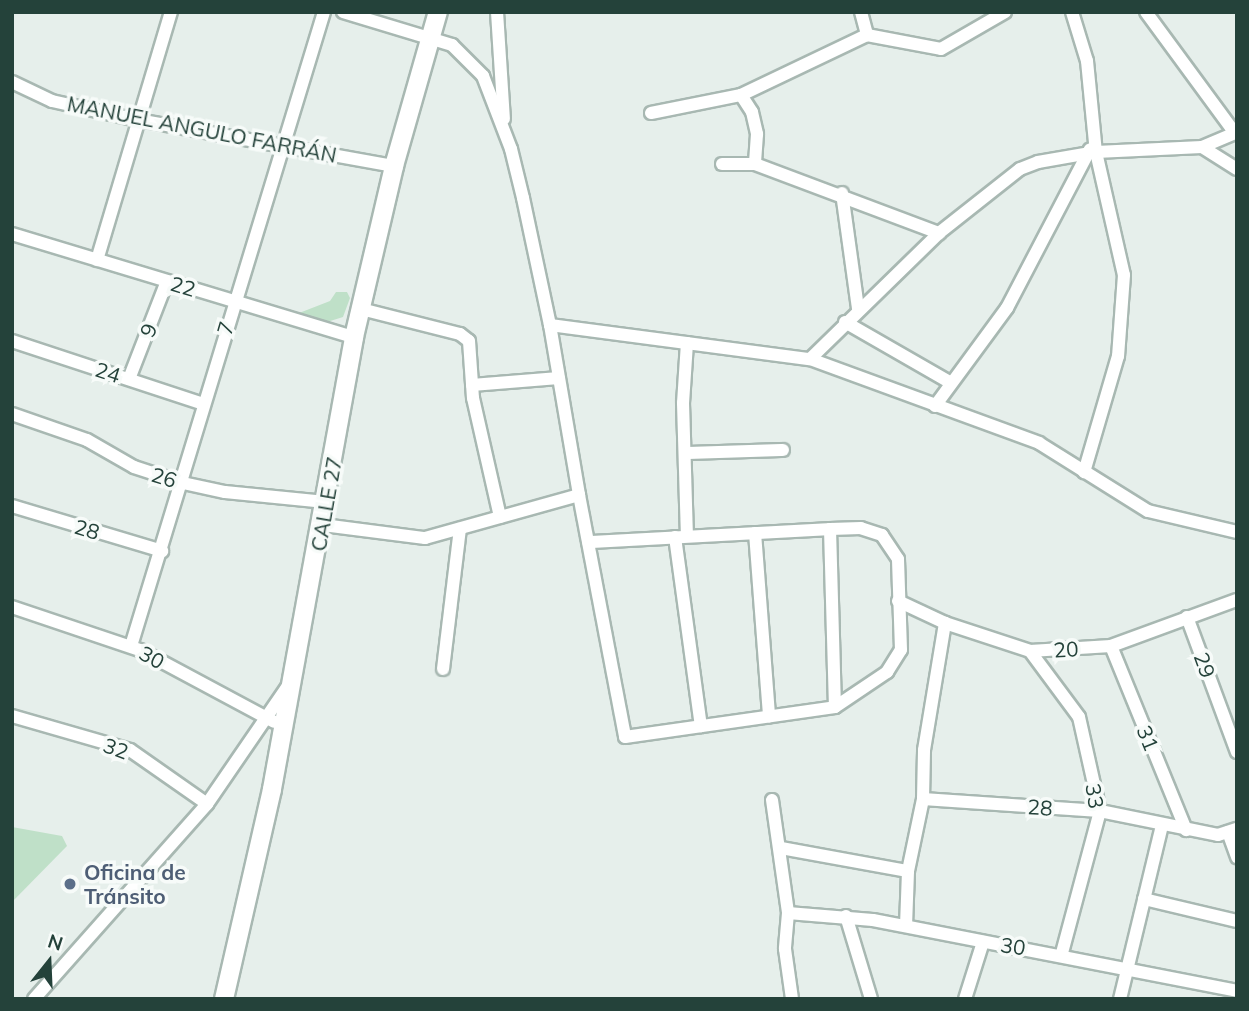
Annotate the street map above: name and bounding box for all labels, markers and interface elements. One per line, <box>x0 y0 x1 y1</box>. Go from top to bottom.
street label: MANUEL ANGULO FARRÁN <box>65 91 339 167</box>
street label: 22 <box>167 270 199 302</box>
street label: 7 <box>211 318 239 338</box>
street label: 9 <box>134 320 162 340</box>
street label: 24 <box>92 356 124 388</box>
street label: CALLE 27 <box>305 455 347 553</box>
street label: 26 <box>148 461 180 493</box>
street label: 28 <box>71 513 103 545</box>
street label: 20 <box>1053 636 1079 662</box>
street label: 30 <box>135 640 169 674</box>
street label: 29 <box>1189 649 1221 681</box>
street label: 31 <box>1132 722 1164 754</box>
street label: 32 <box>100 732 132 764</box>
street label: 33 <box>1081 782 1109 810</box>
street label: 28 <box>1027 794 1053 820</box>
place label: Oficina de Tránsito <box>84 859 186 909</box>
marker: Oficina de Tránsito <box>62 876 78 892</box>
north arrow <box>14 927 84 997</box>
text: N <box>45 928 66 956</box>
street label: 30 <box>999 932 1027 960</box>

